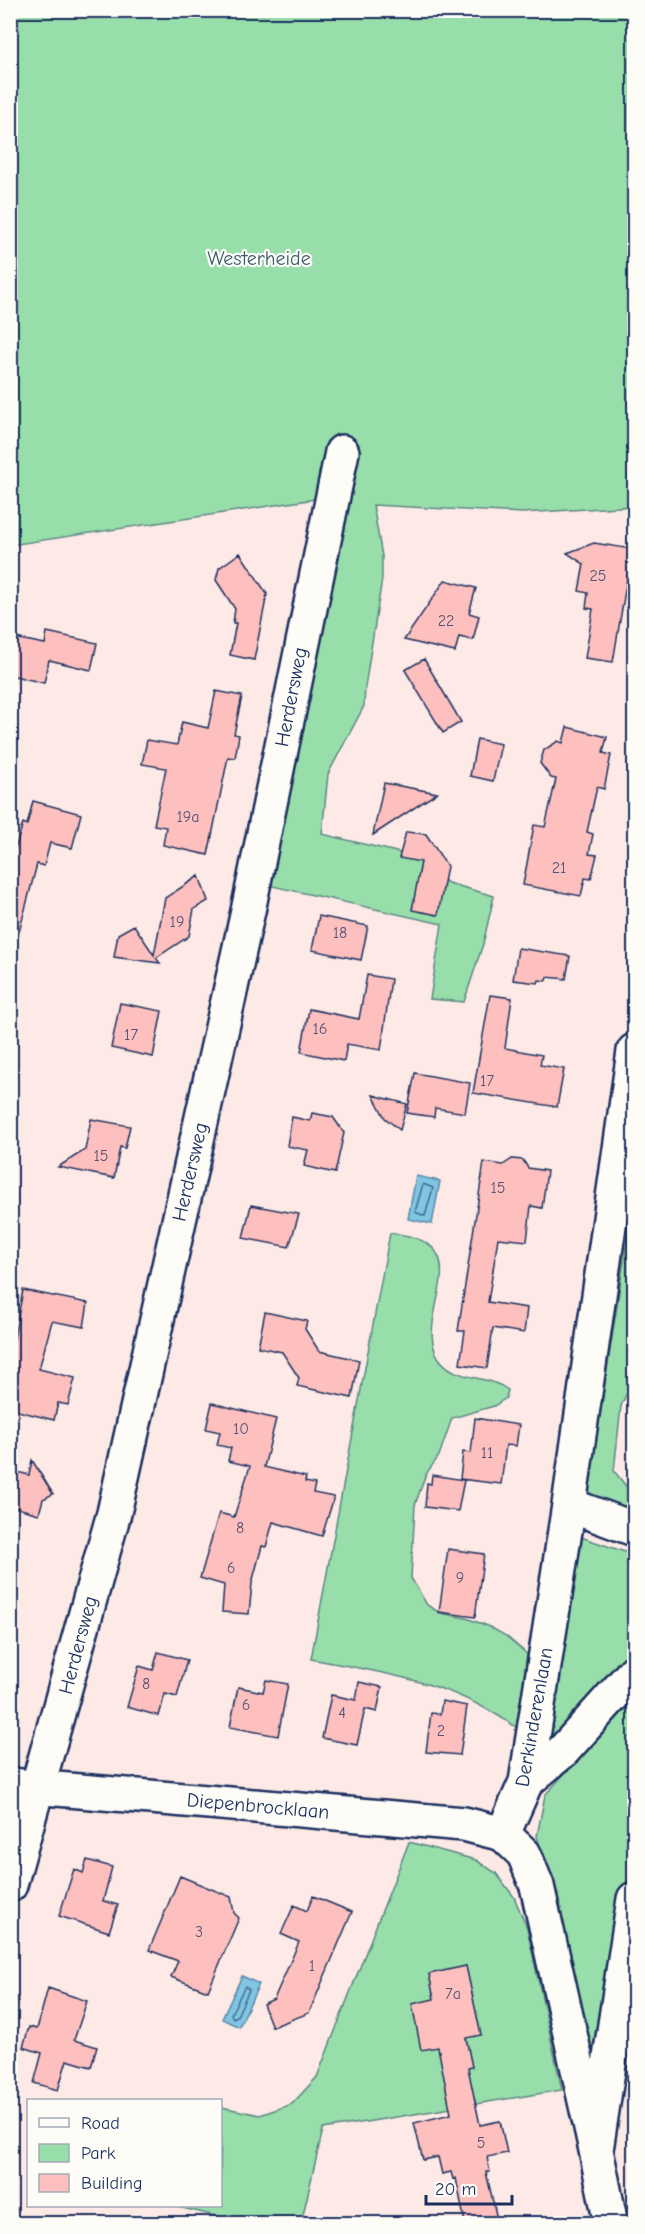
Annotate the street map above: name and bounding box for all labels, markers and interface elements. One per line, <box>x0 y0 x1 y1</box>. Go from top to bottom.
park label: Westerheide <box>207 247 311 270</box>
house number: 25 <box>589 567 607 585</box>
house number: 22 <box>438 612 454 630</box>
street label: Herdersweg <box>270 645 312 749</box>
house number: 19a <box>176 808 200 826</box>
house number: 21 <box>552 859 566 877</box>
house number: 19 <box>170 913 184 931</box>
house number: 18 <box>333 924 347 942</box>
house number: 16 <box>312 1020 328 1038</box>
house number: 17 <box>124 1026 138 1044</box>
house number: 17 <box>480 1072 494 1090</box>
street label: Herdersweg <box>167 1120 213 1224</box>
house number: 15 <box>93 1147 109 1165</box>
house number: 15 <box>490 1179 506 1197</box>
house number: 10 <box>233 1420 249 1438</box>
house number: 11 <box>481 1444 493 1462</box>
house number: 8 <box>236 1519 244 1537</box>
house number: 6 <box>227 1559 235 1577</box>
house number: 9 <box>456 1569 464 1587</box>
street label: Herdersweg <box>54 1593 102 1697</box>
street label: Derkinderenlaan <box>510 1645 558 1789</box>
house number: 8 <box>142 1675 150 1693</box>
house number: 6 <box>242 1696 250 1714</box>
house number: 4 <box>338 1704 346 1722</box>
house number: 2 <box>437 1722 445 1740</box>
street label: Diepenbrocklaan <box>186 1788 330 1824</box>
house number: 3 <box>195 1923 203 1941</box>
house number: 1 <box>309 1957 315 1975</box>
house number: 7a <box>445 1985 461 2003</box>
legend <box>27 2099 222 2207</box>
text: Road <box>81 2113 120 2134</box>
house number: 5 <box>477 2134 485 2152</box>
text: Park <box>81 2143 116 2164</box>
scale bar <box>426 2168 512 2206</box>
text: Building <box>81 2173 143 2194</box>
text: 20 m <box>435 2179 476 2200</box>

